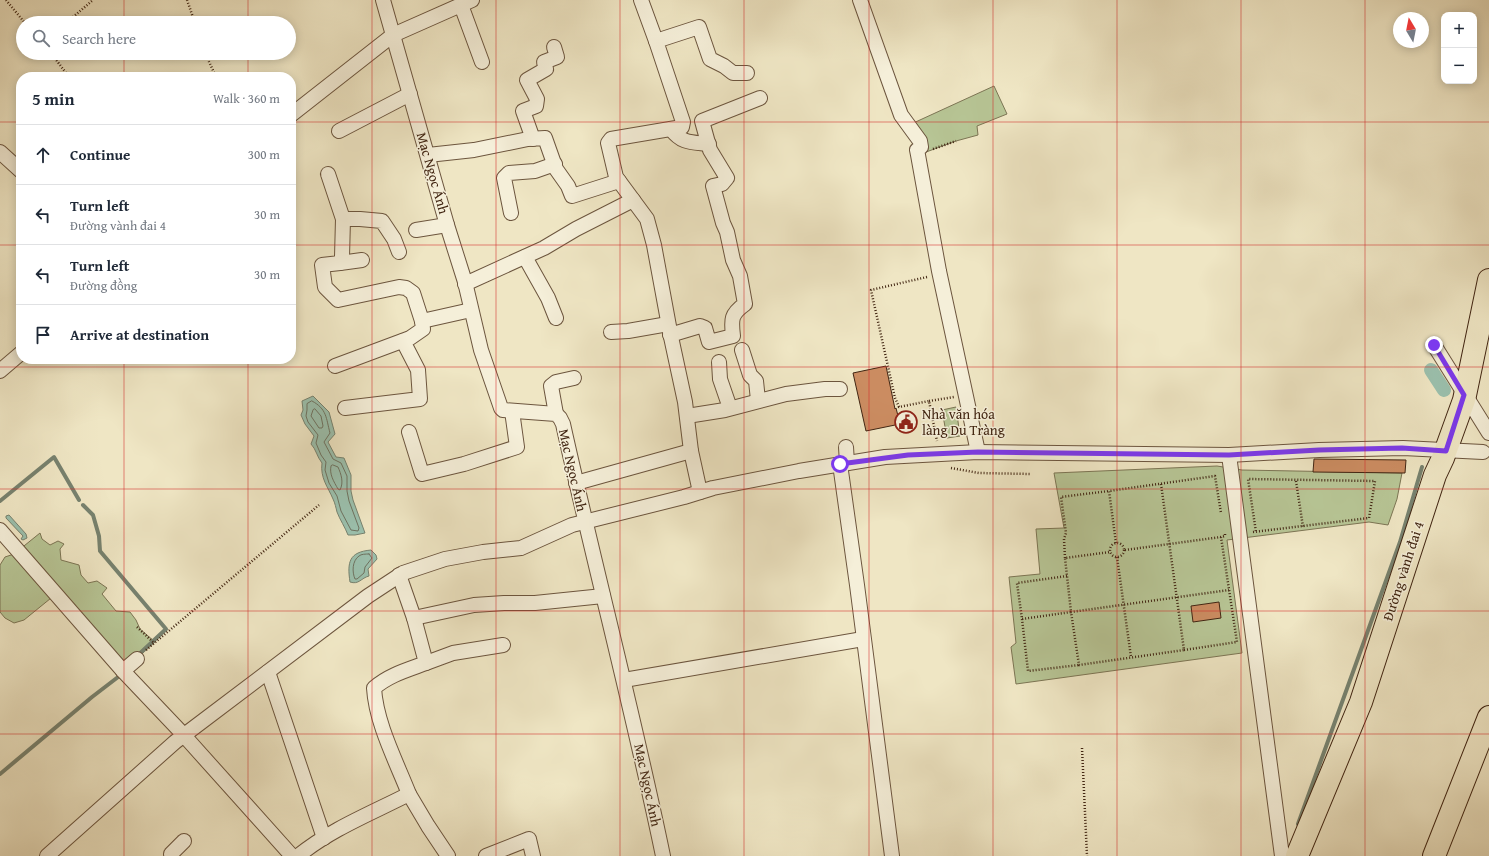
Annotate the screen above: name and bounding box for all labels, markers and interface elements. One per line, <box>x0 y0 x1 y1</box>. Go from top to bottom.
north arrow <box>1393 12 1429 48</box>
map controls <box>1441 12 1477 84</box>
button: + <box>1441 12 1477 48</box>
search box <box>16 16 296 60</box>
icon: search <box>30 27 52 49</box>
text: Search here <box>62 28 136 49</box>
button: − <box>1441 48 1477 84</box>
text: 5 min <box>32 86 74 111</box>
text: Walk · 360 m <box>213 89 280 108</box>
street label: Mạc Ngọc Ánh <box>412 130 454 216</box>
icon: ahead <box>32 144 54 166</box>
text: Continue <box>70 144 131 165</box>
text: 300 m <box>248 145 280 164</box>
text: Turn left <box>70 195 129 216</box>
icon: left <box>32 204 54 226</box>
text: 30 m <box>254 205 280 224</box>
text: Đường vành đai 4 <box>70 216 166 235</box>
text: Turn left <box>70 255 129 276</box>
icon: left <box>32 264 54 286</box>
text: 30 m <box>254 265 280 284</box>
text: Đường đồng <box>70 276 137 295</box>
icon: arrive <box>32 324 54 346</box>
text: Arrive at destination <box>70 324 209 345</box>
route end <box>1425 336 1443 354</box>
place label: Nhà văn hóa làng Du Tràng <box>922 404 1005 440</box>
public building icon: Nhà văn hóa làng Du Tràng <box>893 409 919 435</box>
street label: Mạc Ngọc Ánh <box>554 427 592 513</box>
route start <box>831 455 849 473</box>
street label: Đường vành đai 4 <box>1378 519 1429 623</box>
street label: Mạc Ngọc Ánh <box>629 742 667 828</box>

